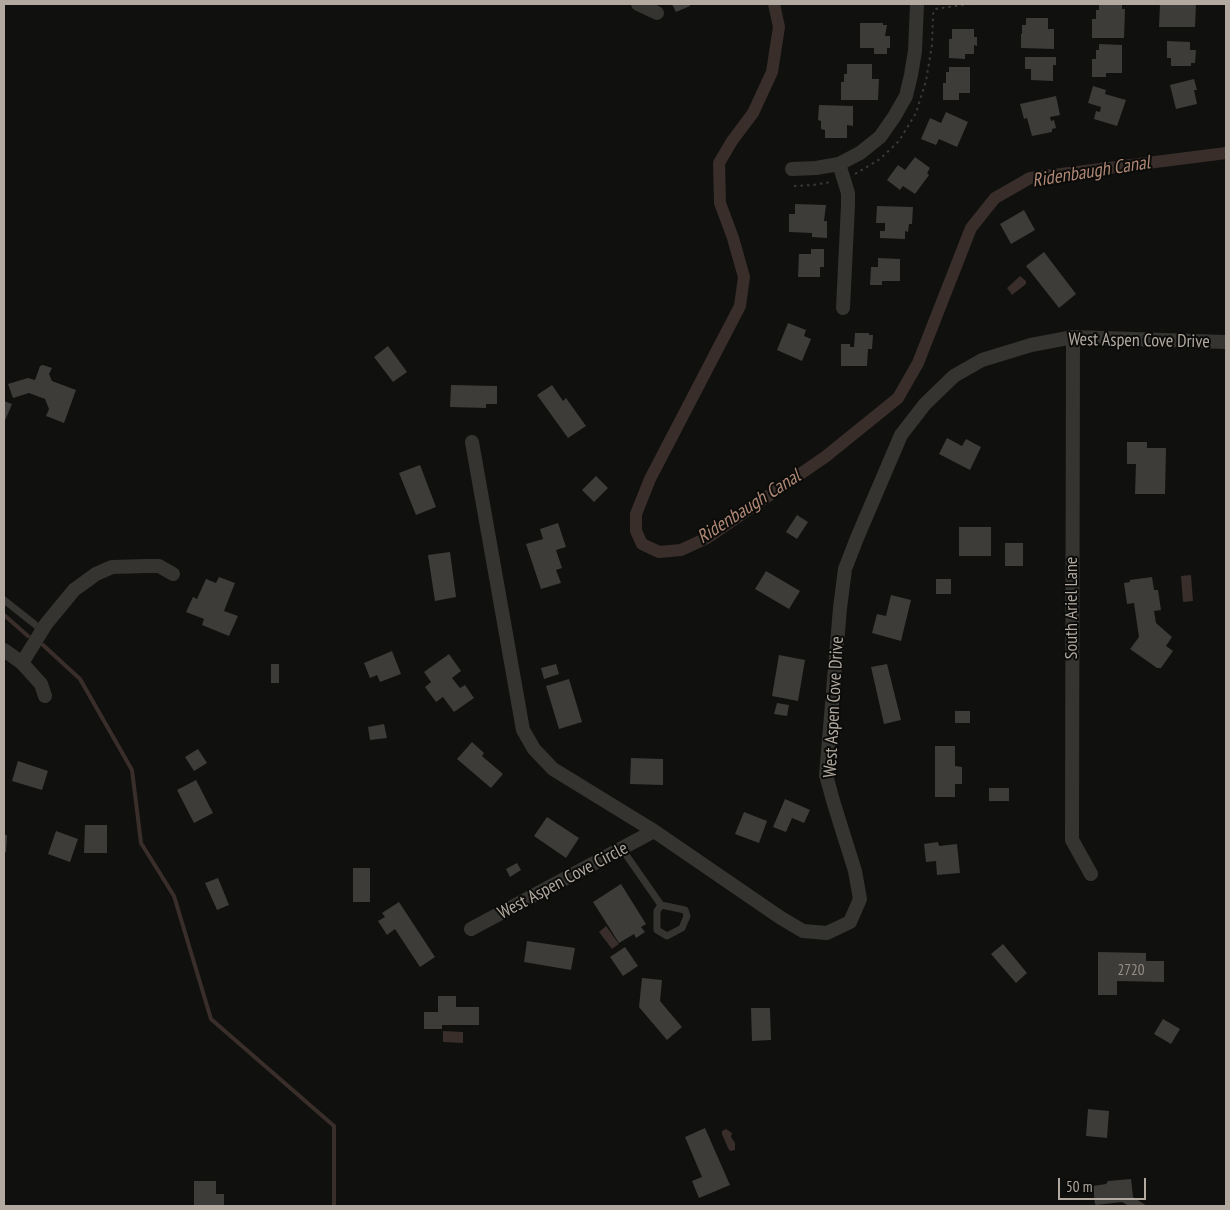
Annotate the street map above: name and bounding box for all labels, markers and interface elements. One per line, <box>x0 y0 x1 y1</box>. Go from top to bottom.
water label: Ridenbaugh Canal <box>1031 151 1151 193</box>
street label: West Aspen Cove Drive <box>1068 329 1210 353</box>
water label: Ridenbaugh Canal <box>693 465 805 549</box>
street label: South Ariel Lane <box>1061 557 1083 659</box>
street label: West Aspen Cove Drive <box>820 636 848 778</box>
street label: West Aspen Cove Circle <box>494 838 632 924</box>
house number: 2720 <box>1118 962 1144 980</box>
scale bar <box>1060 1168 1148 1200</box>
text: 50 m <box>1066 1177 1092 1196</box>

